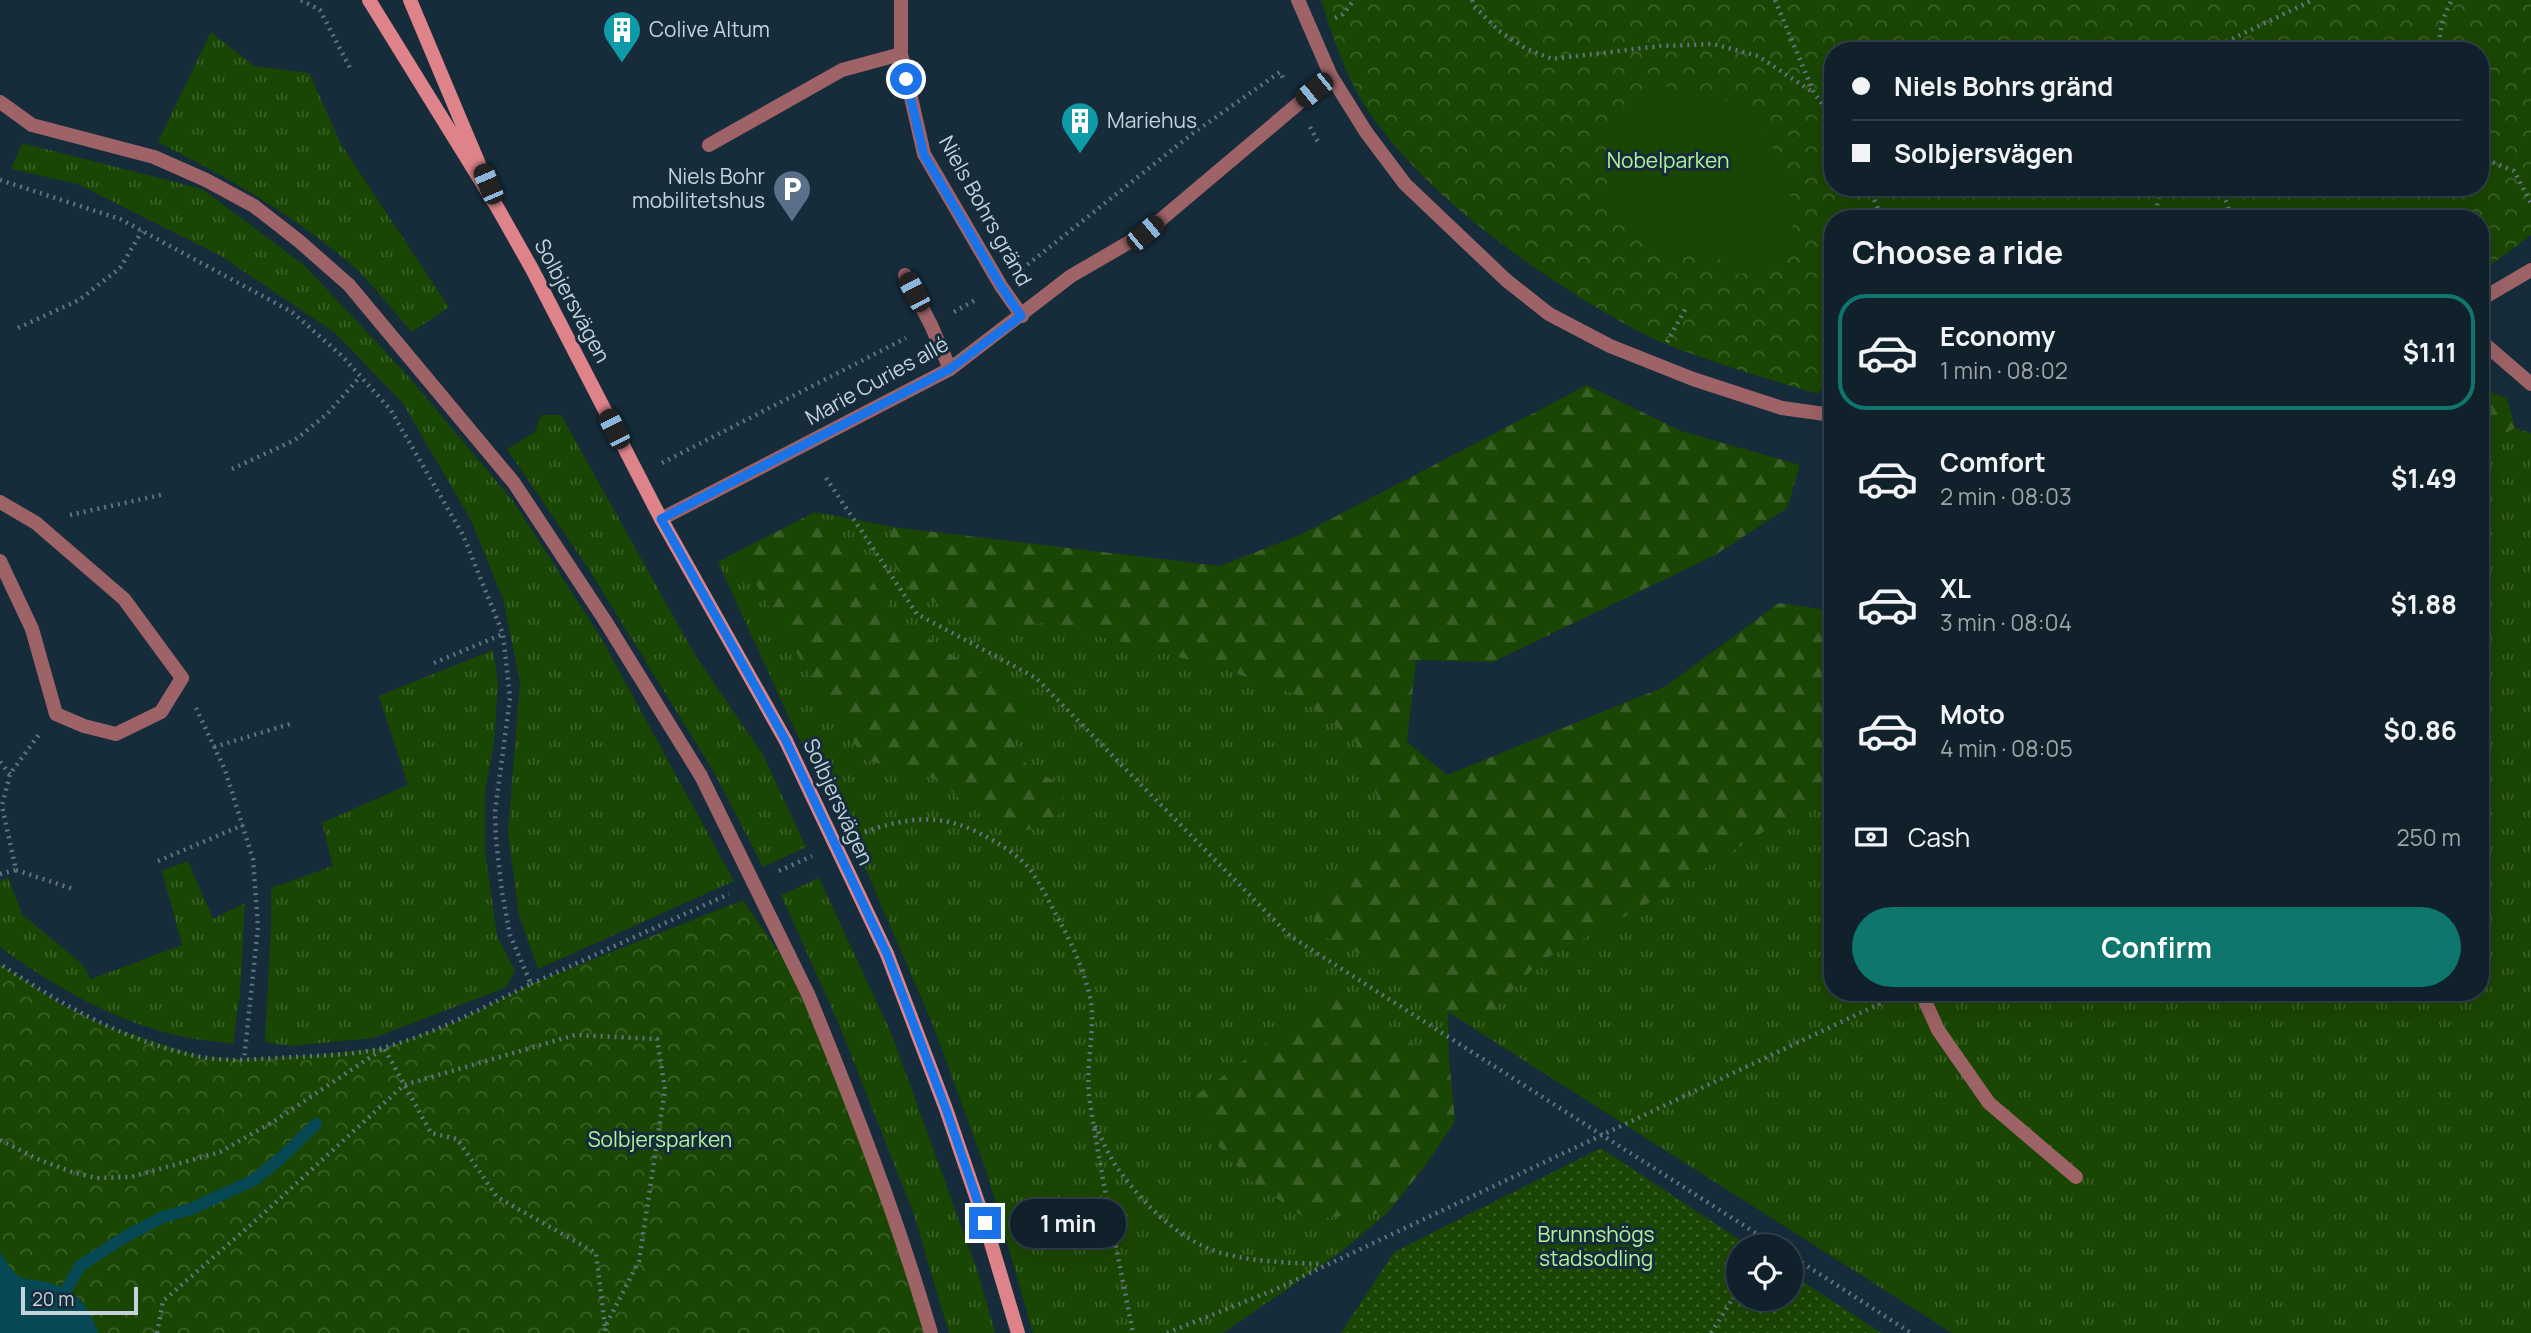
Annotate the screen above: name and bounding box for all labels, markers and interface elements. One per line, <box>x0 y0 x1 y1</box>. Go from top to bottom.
building icon: Colive Altum <box>601 9 643 64</box>
place label: Colive Altum <box>649 15 770 43</box>
route start <box>890 63 922 95</box>
text: Niels Bohrs gränd <box>1894 68 2113 104</box>
car <box>1292 69 1337 111</box>
building icon: Mariehus <box>1059 100 1101 155</box>
place label: Mariehus <box>1107 106 1197 134</box>
street label: Niels Bohrs gränd <box>933 130 1039 291</box>
text: Solbjersvägen <box>1894 135 2073 171</box>
park label: Nobelparken <box>1607 146 1729 174</box>
car <box>471 161 506 207</box>
place label: Niels Bohr mobilitetshus <box>632 162 765 214</box>
parking icon: Niels Bohr mobilitetshus <box>771 168 813 223</box>
car <box>1123 211 1168 255</box>
text: Choose a ride <box>1852 230 2063 274</box>
street label: Solbjersvägen <box>528 234 617 367</box>
car <box>895 269 934 315</box>
text: Economy <box>1940 318 2055 354</box>
icon: car <box>1856 321 1919 384</box>
street label: Marie Curies allé <box>800 329 953 431</box>
text: $1.11 <box>2403 334 2457 370</box>
text: 1 min · 08:02 <box>1940 354 2068 386</box>
car <box>596 406 633 452</box>
text: Comfort <box>1940 444 2046 480</box>
icon: car <box>1856 447 1919 510</box>
text: $1.49 <box>2391 460 2457 496</box>
text: 2 min · 08:03 <box>1940 480 2072 512</box>
text: XL <box>1940 570 1971 606</box>
icon: car <box>1856 573 1919 636</box>
text: $1.88 <box>2391 586 2457 622</box>
text: 3 min · 08:04 <box>1940 606 2072 638</box>
text: Moto <box>1940 696 2005 732</box>
icon: car <box>1856 699 1919 762</box>
text: $0.86 <box>2384 712 2457 748</box>
text: 4 min · 08:05 <box>1940 732 2073 764</box>
street label: Solbjersvägen <box>797 734 880 869</box>
icon: cash <box>1852 818 1890 856</box>
text: Cash <box>1908 819 1970 855</box>
text: 250 m <box>2396 821 2461 853</box>
button: Confirm <box>1852 907 2461 987</box>
park label: Solbjersparken <box>588 1125 732 1153</box>
callout: 1 min <box>1010 1198 1125 1248</box>
route end <box>969 1207 1001 1239</box>
text: 1 min <box>1040 1207 1096 1239</box>
park label: Brunnshögs stadsodling <box>1537 1220 1655 1272</box>
map controls <box>1726 1234 1803 1311</box>
button: locate <box>1726 1234 1803 1311</box>
scale bar <box>21 1284 138 1316</box>
text: 20 m <box>32 1286 74 1312</box>

